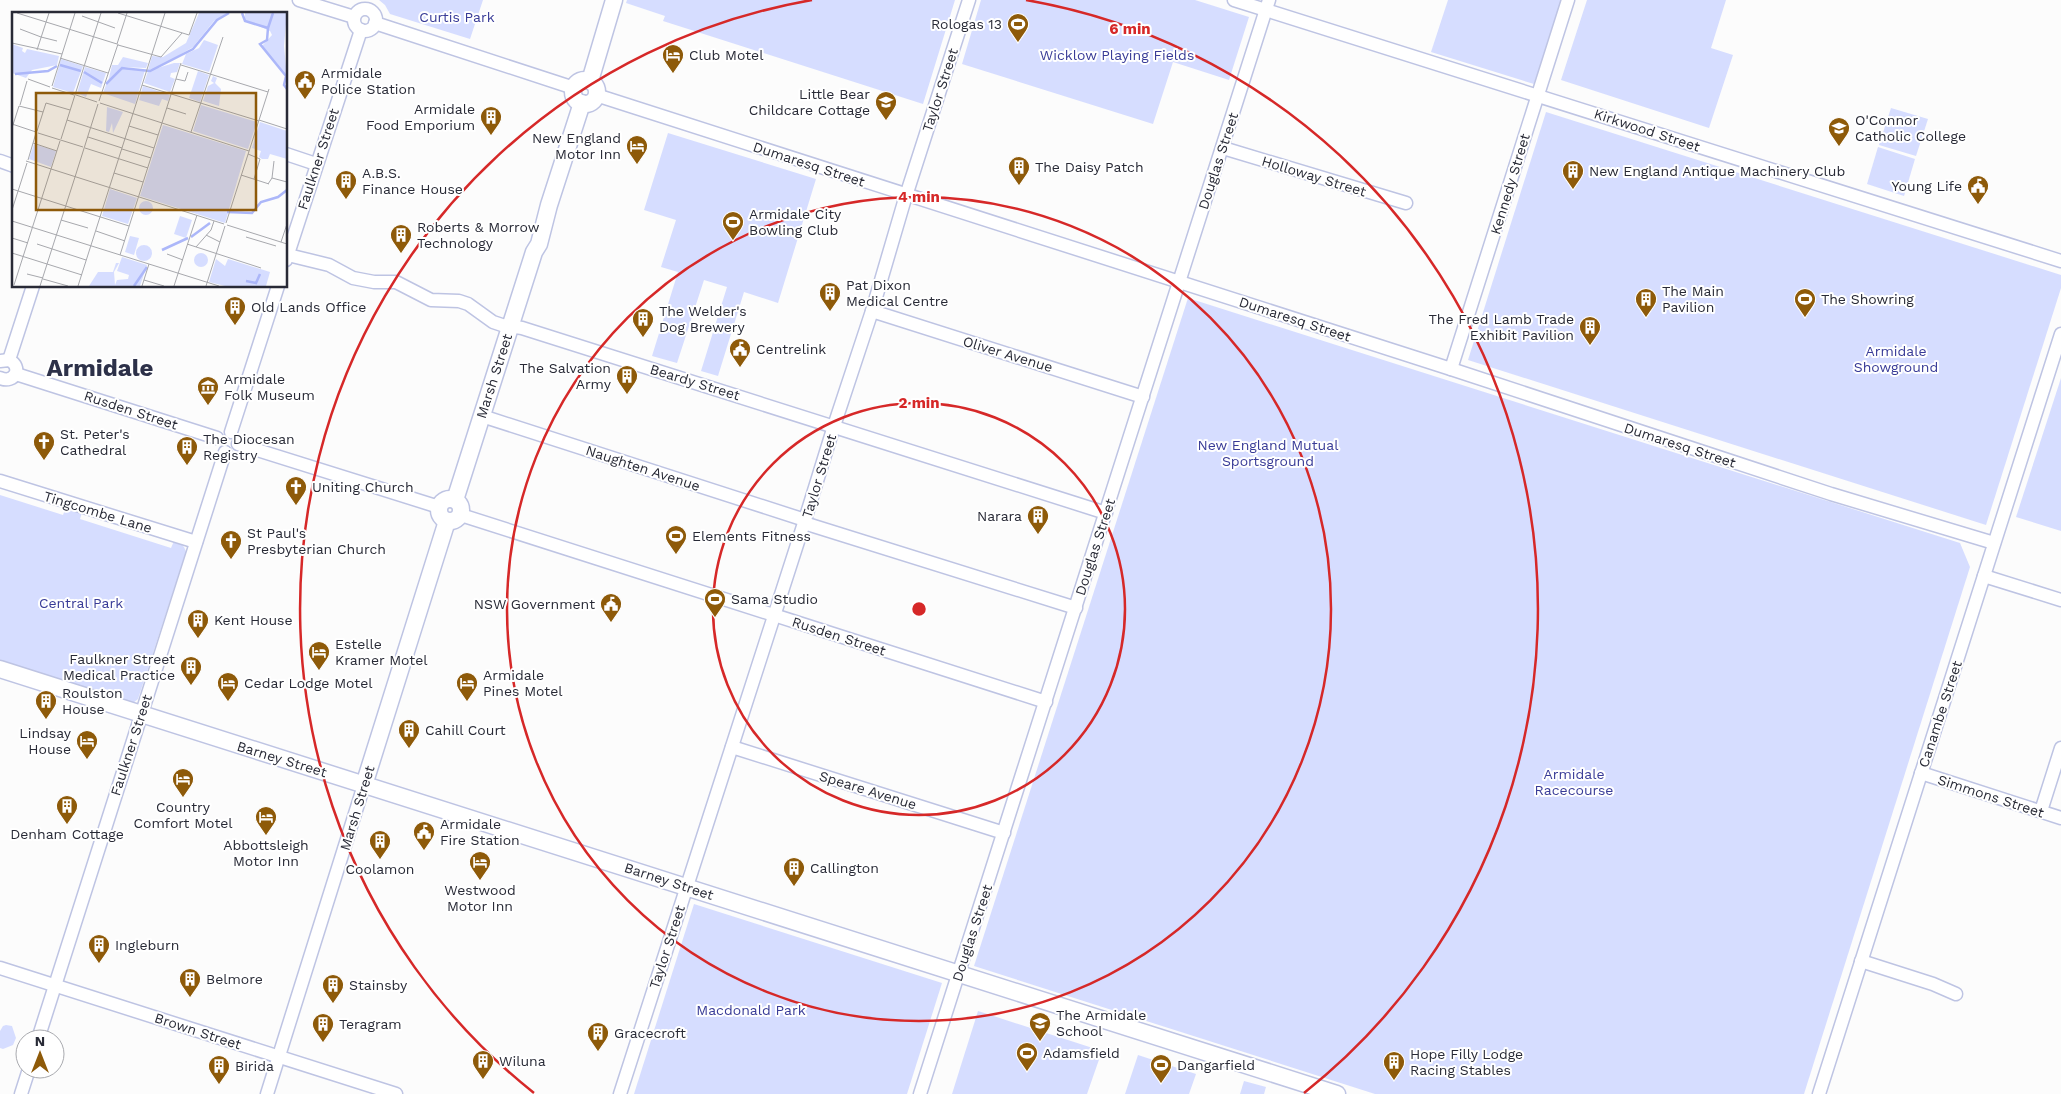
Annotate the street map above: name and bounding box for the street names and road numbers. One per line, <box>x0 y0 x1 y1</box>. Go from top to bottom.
street label: Taylor Street <box>919 46 961 134</box>
street label: Kirkwood Street <box>1592 105 1702 155</box>
street label: Faulkner Street <box>294 106 342 212</box>
street label: Douglas Street <box>1195 110 1241 212</box>
street label: Kennedy Street <box>1487 131 1533 236</box>
street label: Dumaresq Street <box>751 138 867 190</box>
street label: Holloway Street <box>1260 153 1368 200</box>
street label: Dumaresq Street <box>1237 293 1353 345</box>
street label: Marsh Street <box>473 331 515 420</box>
street label: Oliver Avenue <box>961 333 1055 375</box>
street label: Beardy Street <box>648 361 742 403</box>
street label: Rusden Street <box>82 387 180 433</box>
street label: Dumaresq Street <box>1622 419 1738 471</box>
street label: Taylor Street <box>799 432 839 520</box>
street label: Naughten Avenue <box>584 442 702 494</box>
street label: Tingcombe Lane <box>42 488 154 536</box>
street label: Douglas Street <box>1072 496 1118 598</box>
street label: Rusden Street <box>790 613 888 659</box>
street label: Canambe Street <box>1915 659 1965 769</box>
street label: Faulkner Street <box>107 692 155 798</box>
street label: Barney Street <box>235 738 329 780</box>
street label: Marsh Street <box>336 763 378 852</box>
street label: Speare Avenue <box>817 768 919 812</box>
street label: Simmons Street <box>1936 771 2046 821</box>
street label: Barney Street <box>622 859 716 903</box>
street label: Douglas Street <box>949 882 995 984</box>
street label: Taylor Street <box>646 903 688 991</box>
street label: Brown Street <box>153 1009 243 1053</box>

